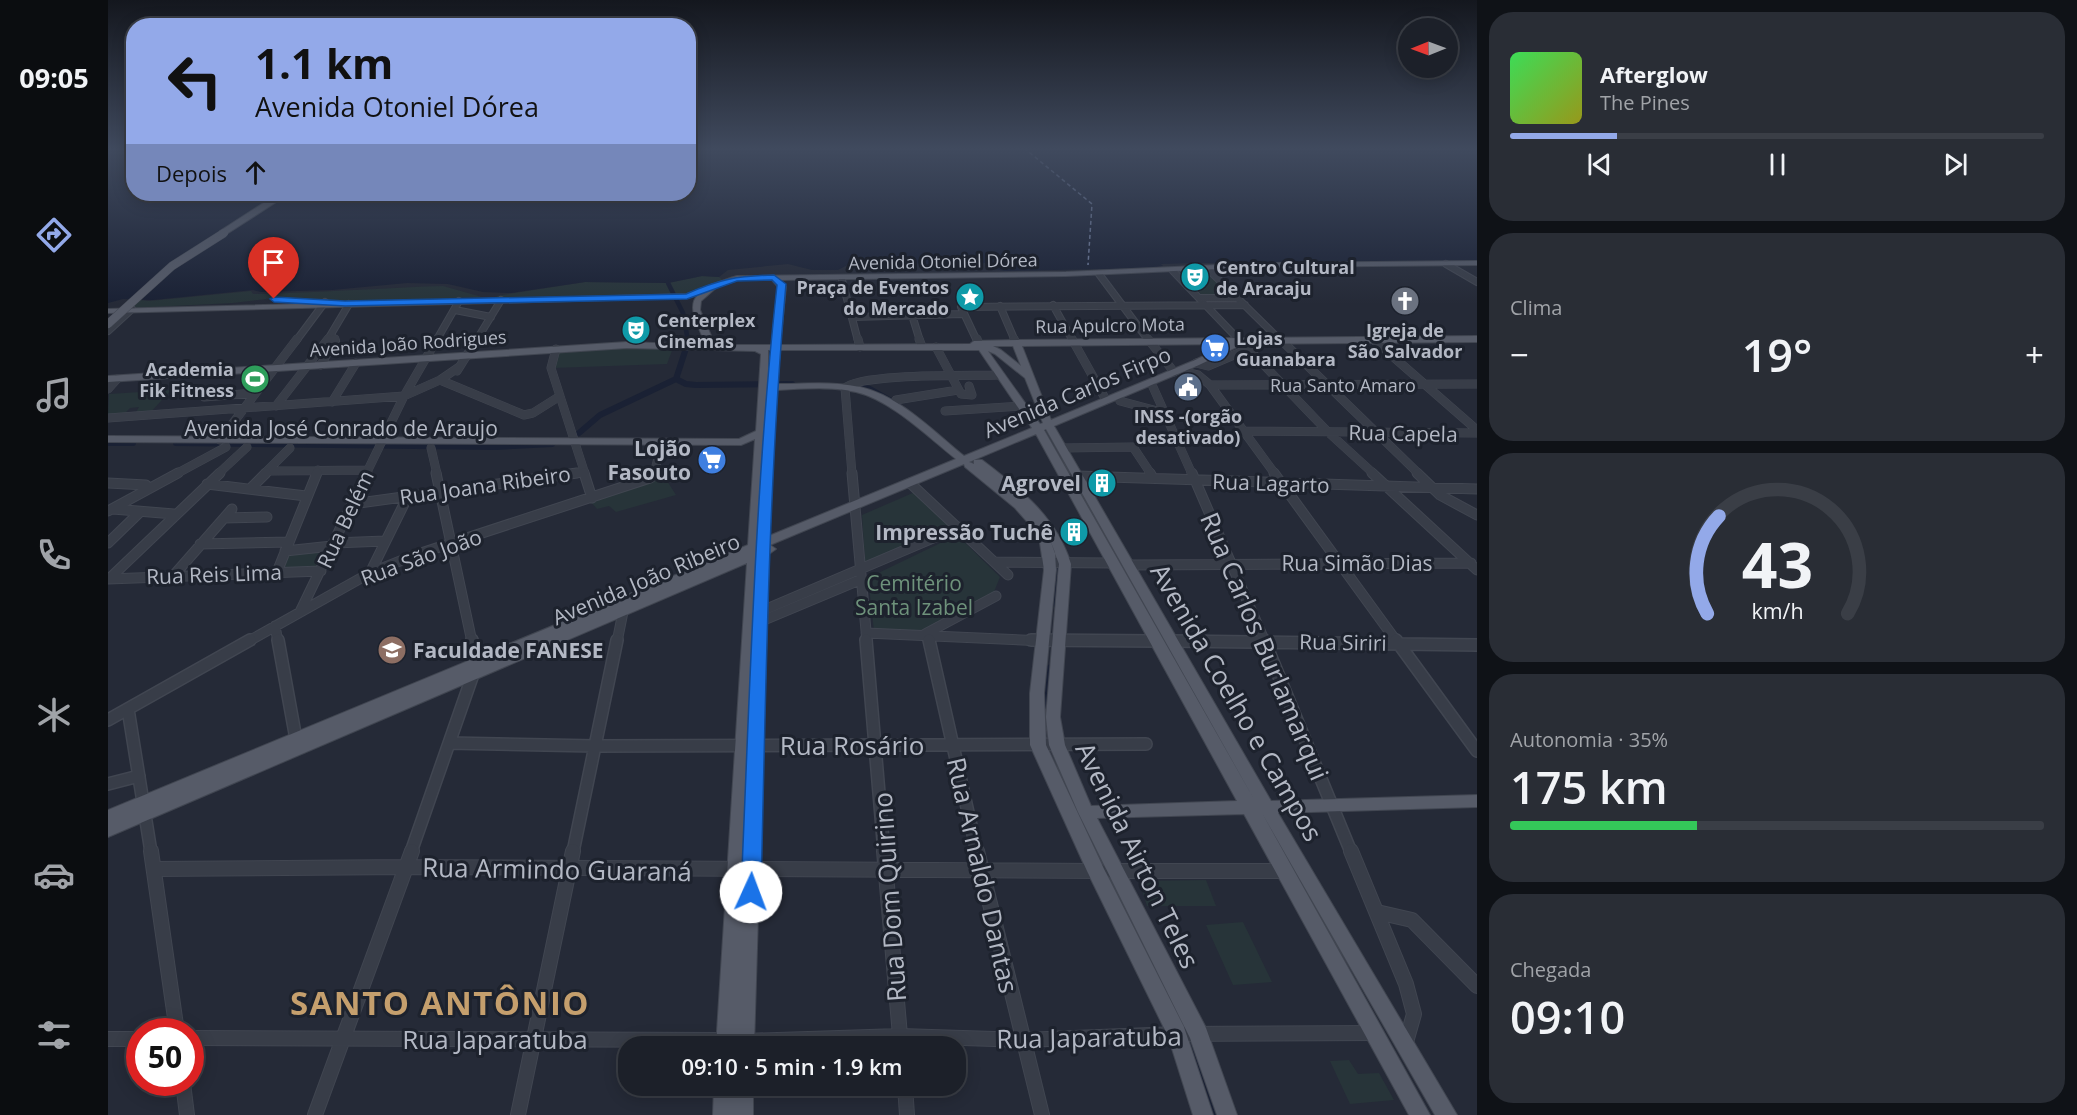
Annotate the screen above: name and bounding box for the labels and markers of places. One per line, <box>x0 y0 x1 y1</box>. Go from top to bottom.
pin <box>248 237 299 299</box>
place label: Centro Cultural de Aracaju <box>1216 255 1355 300</box>
theatre icon: Centro Cultural de Aracaju <box>1179 261 1211 293</box>
place label: Praça de Eventos do Mercado <box>796 275 949 320</box>
place icon: Praça de Eventos do Mercado <box>954 281 986 313</box>
church icon: Igreja de São Salvador <box>1389 285 1421 317</box>
place label: Centerplex Cinemas <box>657 308 756 353</box>
theatre icon: Centerplex Cinemas <box>620 314 652 346</box>
place label: Igreja de São Salvador <box>1348 318 1462 363</box>
place label: Lojas Guanabara <box>1236 326 1336 371</box>
supermarket icon: Lojas Guanabara <box>1199 332 1231 364</box>
place label: Academia Fik Fitness <box>139 357 234 402</box>
sports icon: Academia Fik Fitness <box>239 363 271 395</box>
public building icon: INSS -(orgão desativado) <box>1172 371 1204 403</box>
place label: INSS -(orgão desativado) <box>1134 404 1242 449</box>
place label: Lojão Fasouto <box>607 434 691 486</box>
supermarket icon: Lojão Fasouto <box>696 444 728 476</box>
building icon: Agrovel <box>1086 467 1118 499</box>
place label: Agrovel <box>1001 469 1081 497</box>
building icon: Impressão Tuchê <box>1058 516 1090 548</box>
place label: Impressão Tuchê <box>875 518 1053 546</box>
school or university icon: Faculdade FANESE <box>376 634 408 666</box>
place label: Faculdade FANESE <box>413 636 604 664</box>

